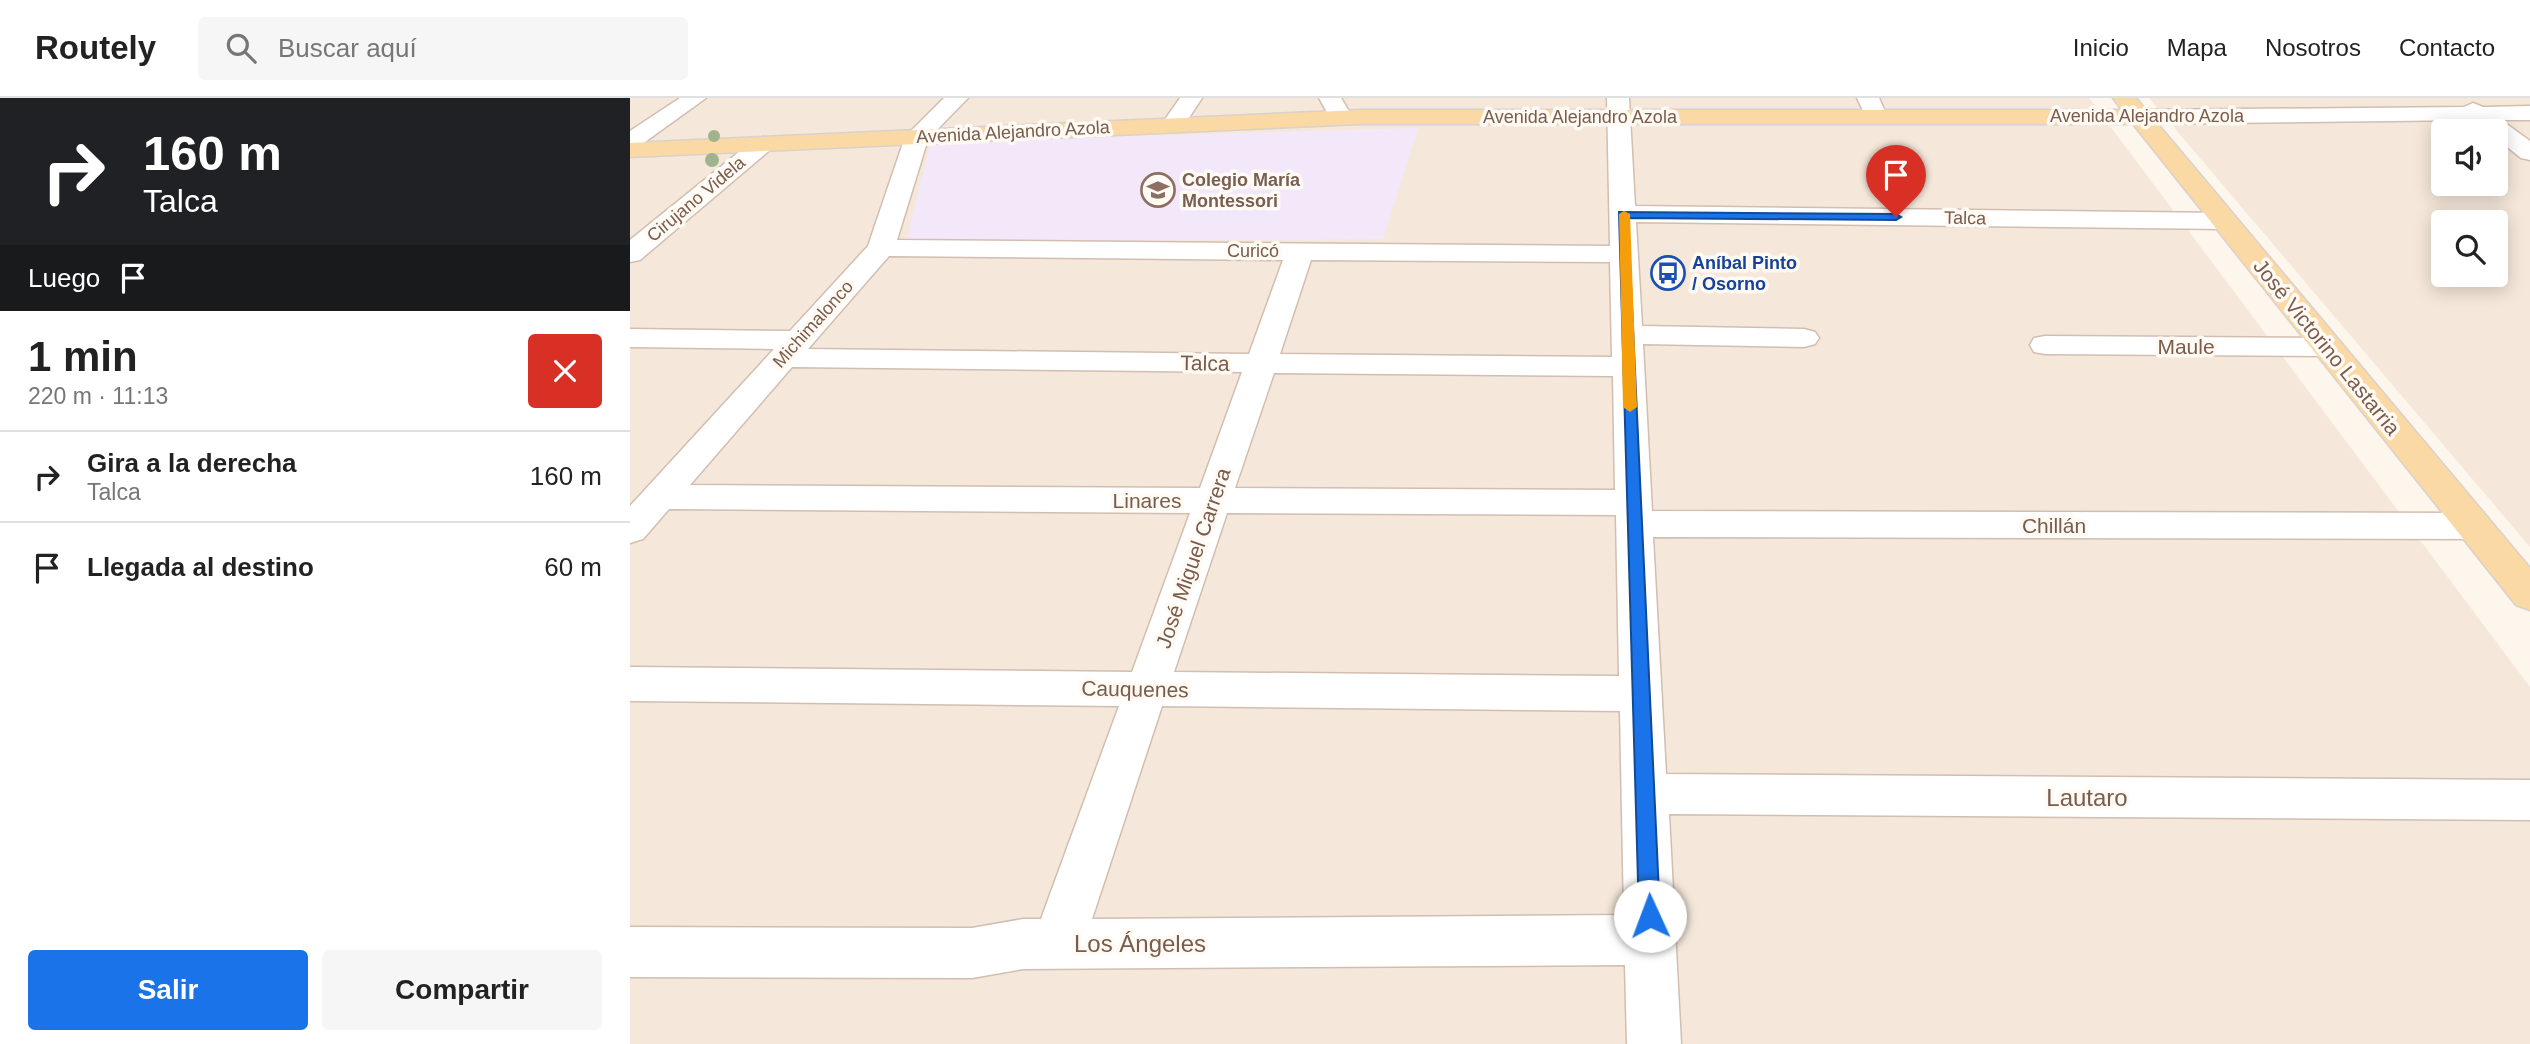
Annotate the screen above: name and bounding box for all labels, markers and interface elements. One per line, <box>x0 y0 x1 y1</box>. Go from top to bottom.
search box <box>198 17 688 80</box>
text: Routely <box>35 29 156 66</box>
icon: search <box>222 29 260 67</box>
text: Buscar aquí <box>278 33 417 63</box>
text: Inicio <box>2073 34 2129 61</box>
text: Mapa <box>2167 34 2227 61</box>
text: Nosotros <box>2265 34 2361 61</box>
text: Contacto <box>2399 34 2495 61</box>
street label: Avenida Alejandro Azola <box>2050 106 2245 126</box>
street label: Avenida Alejandro Azola <box>1483 107 1678 127</box>
street label: Avenida Alejandro Azola <box>916 117 1111 147</box>
map controls <box>2431 119 2508 287</box>
button: sound <box>2431 119 2508 196</box>
icon: right <box>28 126 119 217</box>
text: 160 m <box>143 126 282 180</box>
pin <box>1866 145 1926 217</box>
street label: Cirujano Videla <box>643 152 750 246</box>
icon: arrive <box>1877 156 1915 194</box>
place label: Colegio María Montessori <box>1182 170 1301 211</box>
school or university icon: Colegio María Montessori <box>1139 171 1177 209</box>
text: Talca <box>143 183 218 219</box>
street label: Talca <box>1944 208 1987 228</box>
button: search <box>2431 210 2508 287</box>
street label: Curicó <box>1227 241 1279 261</box>
place label: Aníbal Pinto / Osorno <box>1692 253 1797 294</box>
bus stop icon: Aníbal Pinto / Osorno <box>1649 254 1687 292</box>
street label: José Victorino Lastarria <box>2249 255 2405 440</box>
icon: arrive <box>114 259 152 297</box>
text: Luego <box>28 263 100 293</box>
street label: Michimalonco <box>769 276 857 372</box>
text: 1 min <box>28 333 138 380</box>
button: close <box>528 334 602 408</box>
street label: Maule <box>2157 335 2215 358</box>
street label: Talca <box>1180 351 1230 375</box>
text: 220 m · 11:13 <box>28 383 168 409</box>
text: Gira a la derecha <box>87 448 297 478</box>
icon: right <box>28 458 66 496</box>
text: 160 m <box>530 461 602 491</box>
street label: José Miguel Carrera <box>1151 465 1235 651</box>
text: Talca <box>87 479 141 505</box>
street label: Linares <box>1113 489 1181 512</box>
street label: Chillán <box>2022 514 2086 537</box>
icon: arrive <box>28 549 66 587</box>
text: Llegada al destino <box>87 552 314 582</box>
text: 60 m <box>544 552 602 582</box>
street label: Cauquenes <box>1081 677 1189 701</box>
street label: Lautaro <box>2046 784 2128 811</box>
position arrow <box>1613 879 1687 953</box>
street label: Los Ángeles <box>1074 930 1206 957</box>
button: Salir <box>28 950 308 1030</box>
button: Compartir <box>322 950 602 1030</box>

